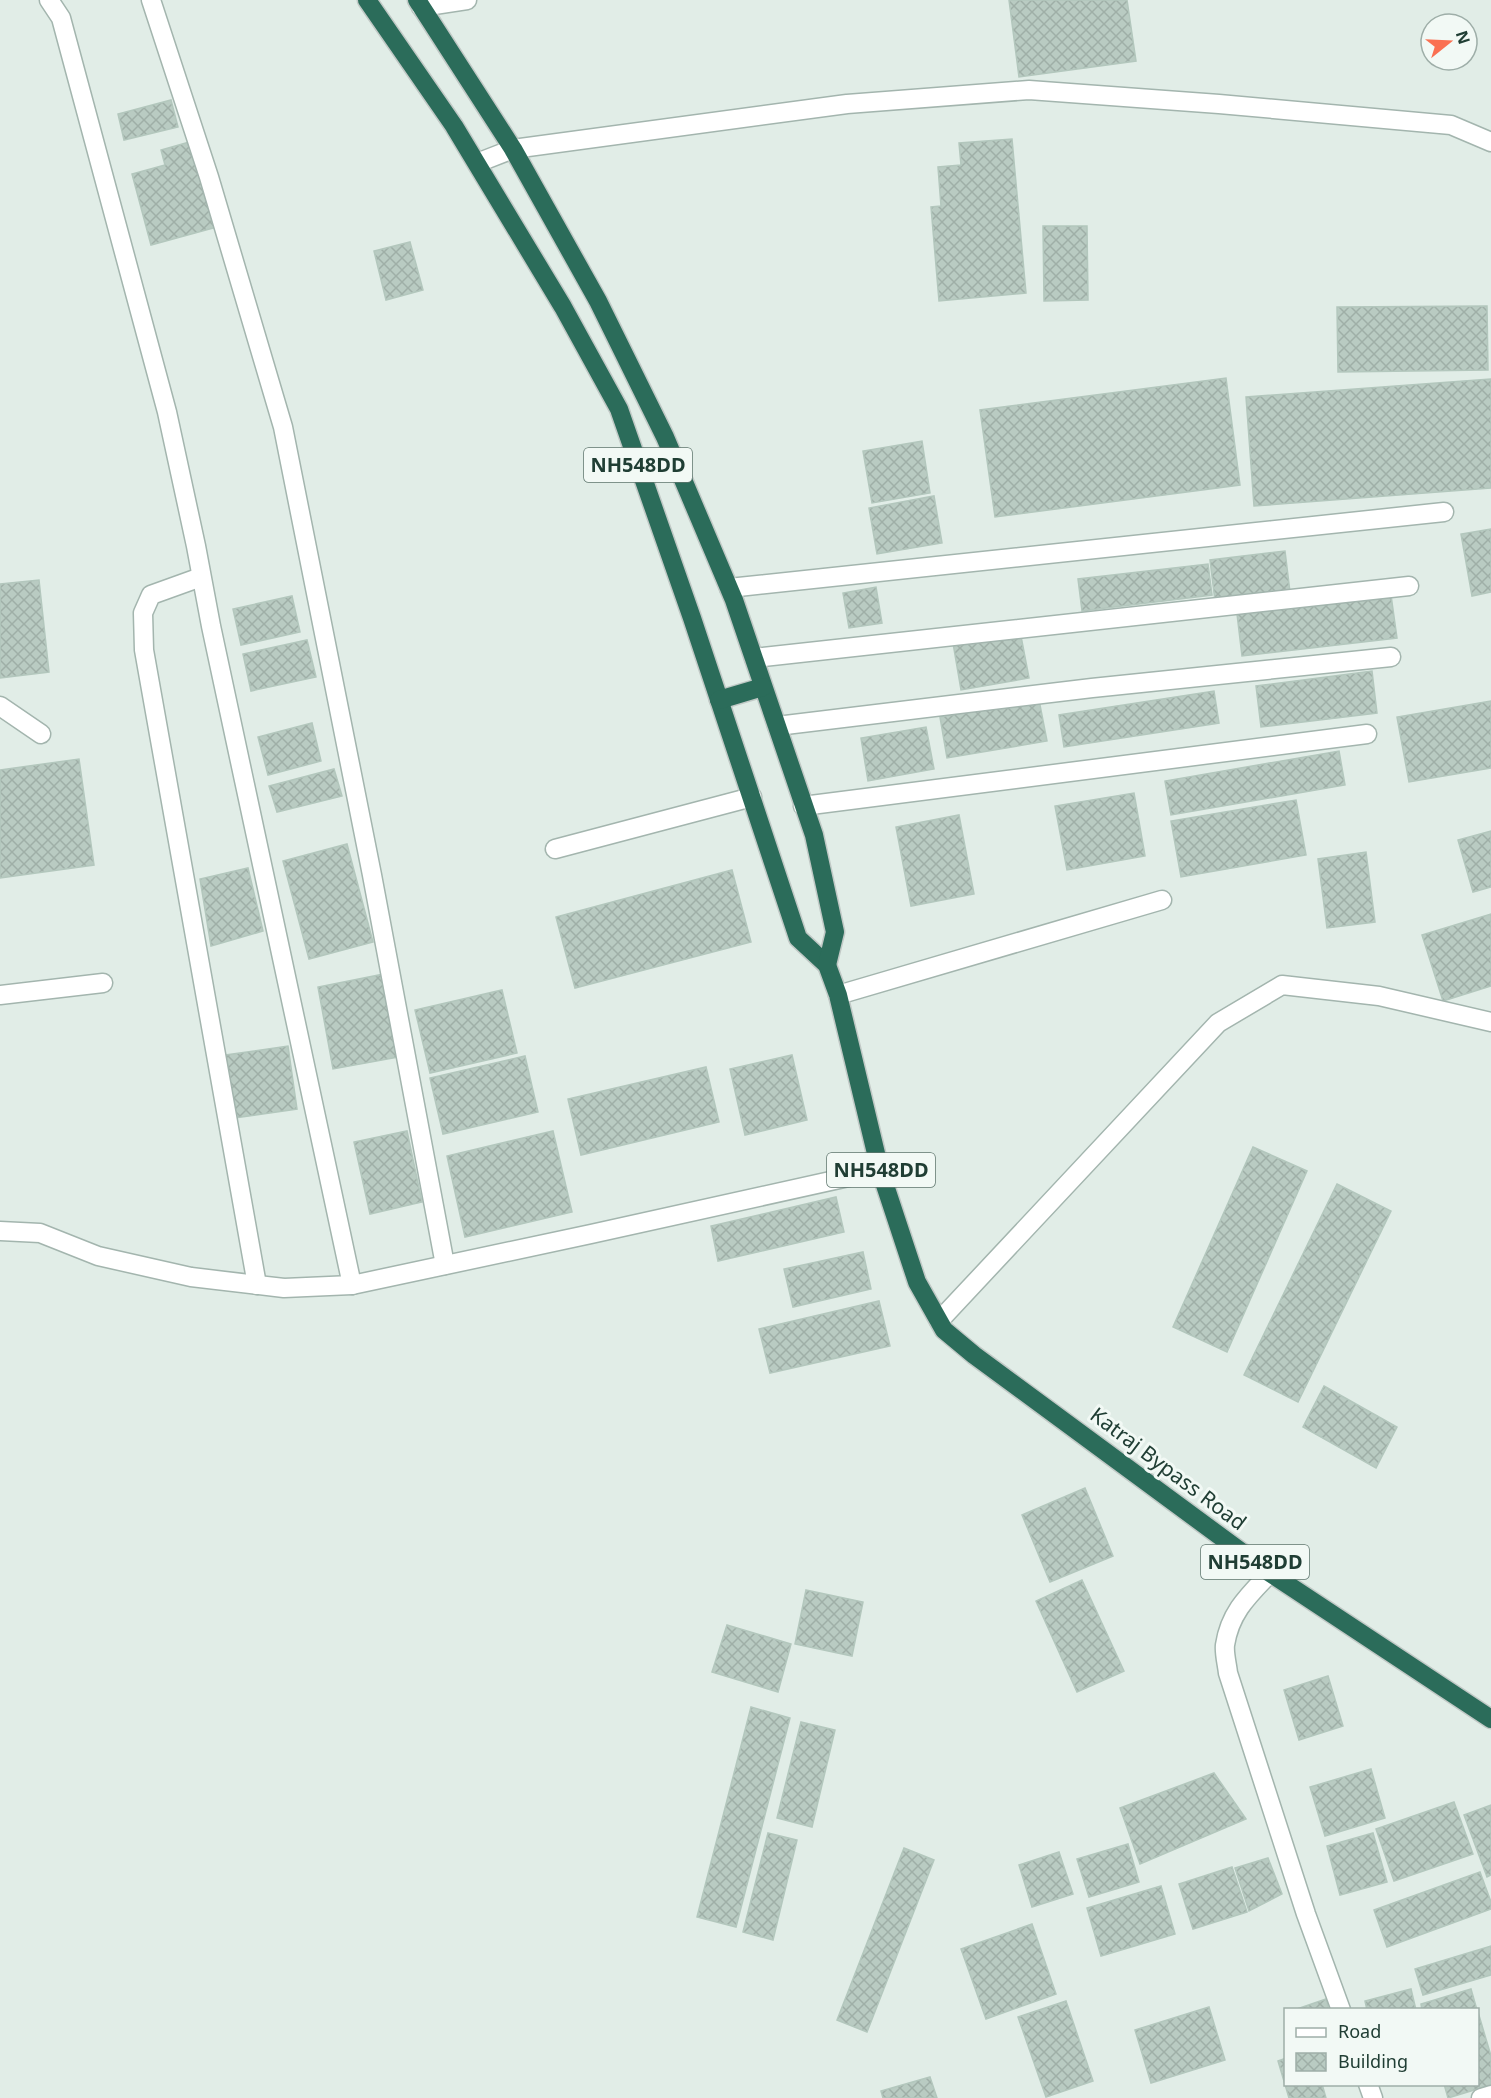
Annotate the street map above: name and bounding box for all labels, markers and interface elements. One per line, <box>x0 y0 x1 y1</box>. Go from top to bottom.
north arrow <box>1419 12 1479 72</box>
text: N <box>1451 28 1476 47</box>
road number: NH548DD <box>584 448 692 482</box>
road number: NH548DD <box>827 1153 935 1187</box>
street label: Katraj Bypass Road <box>1085 1400 1252 1536</box>
road number: NH548DD <box>1201 1545 1309 1579</box>
legend <box>1284 2008 1479 2086</box>
text: Road <box>1338 2019 1381 2043</box>
text: Building <box>1338 2049 1408 2073</box>

